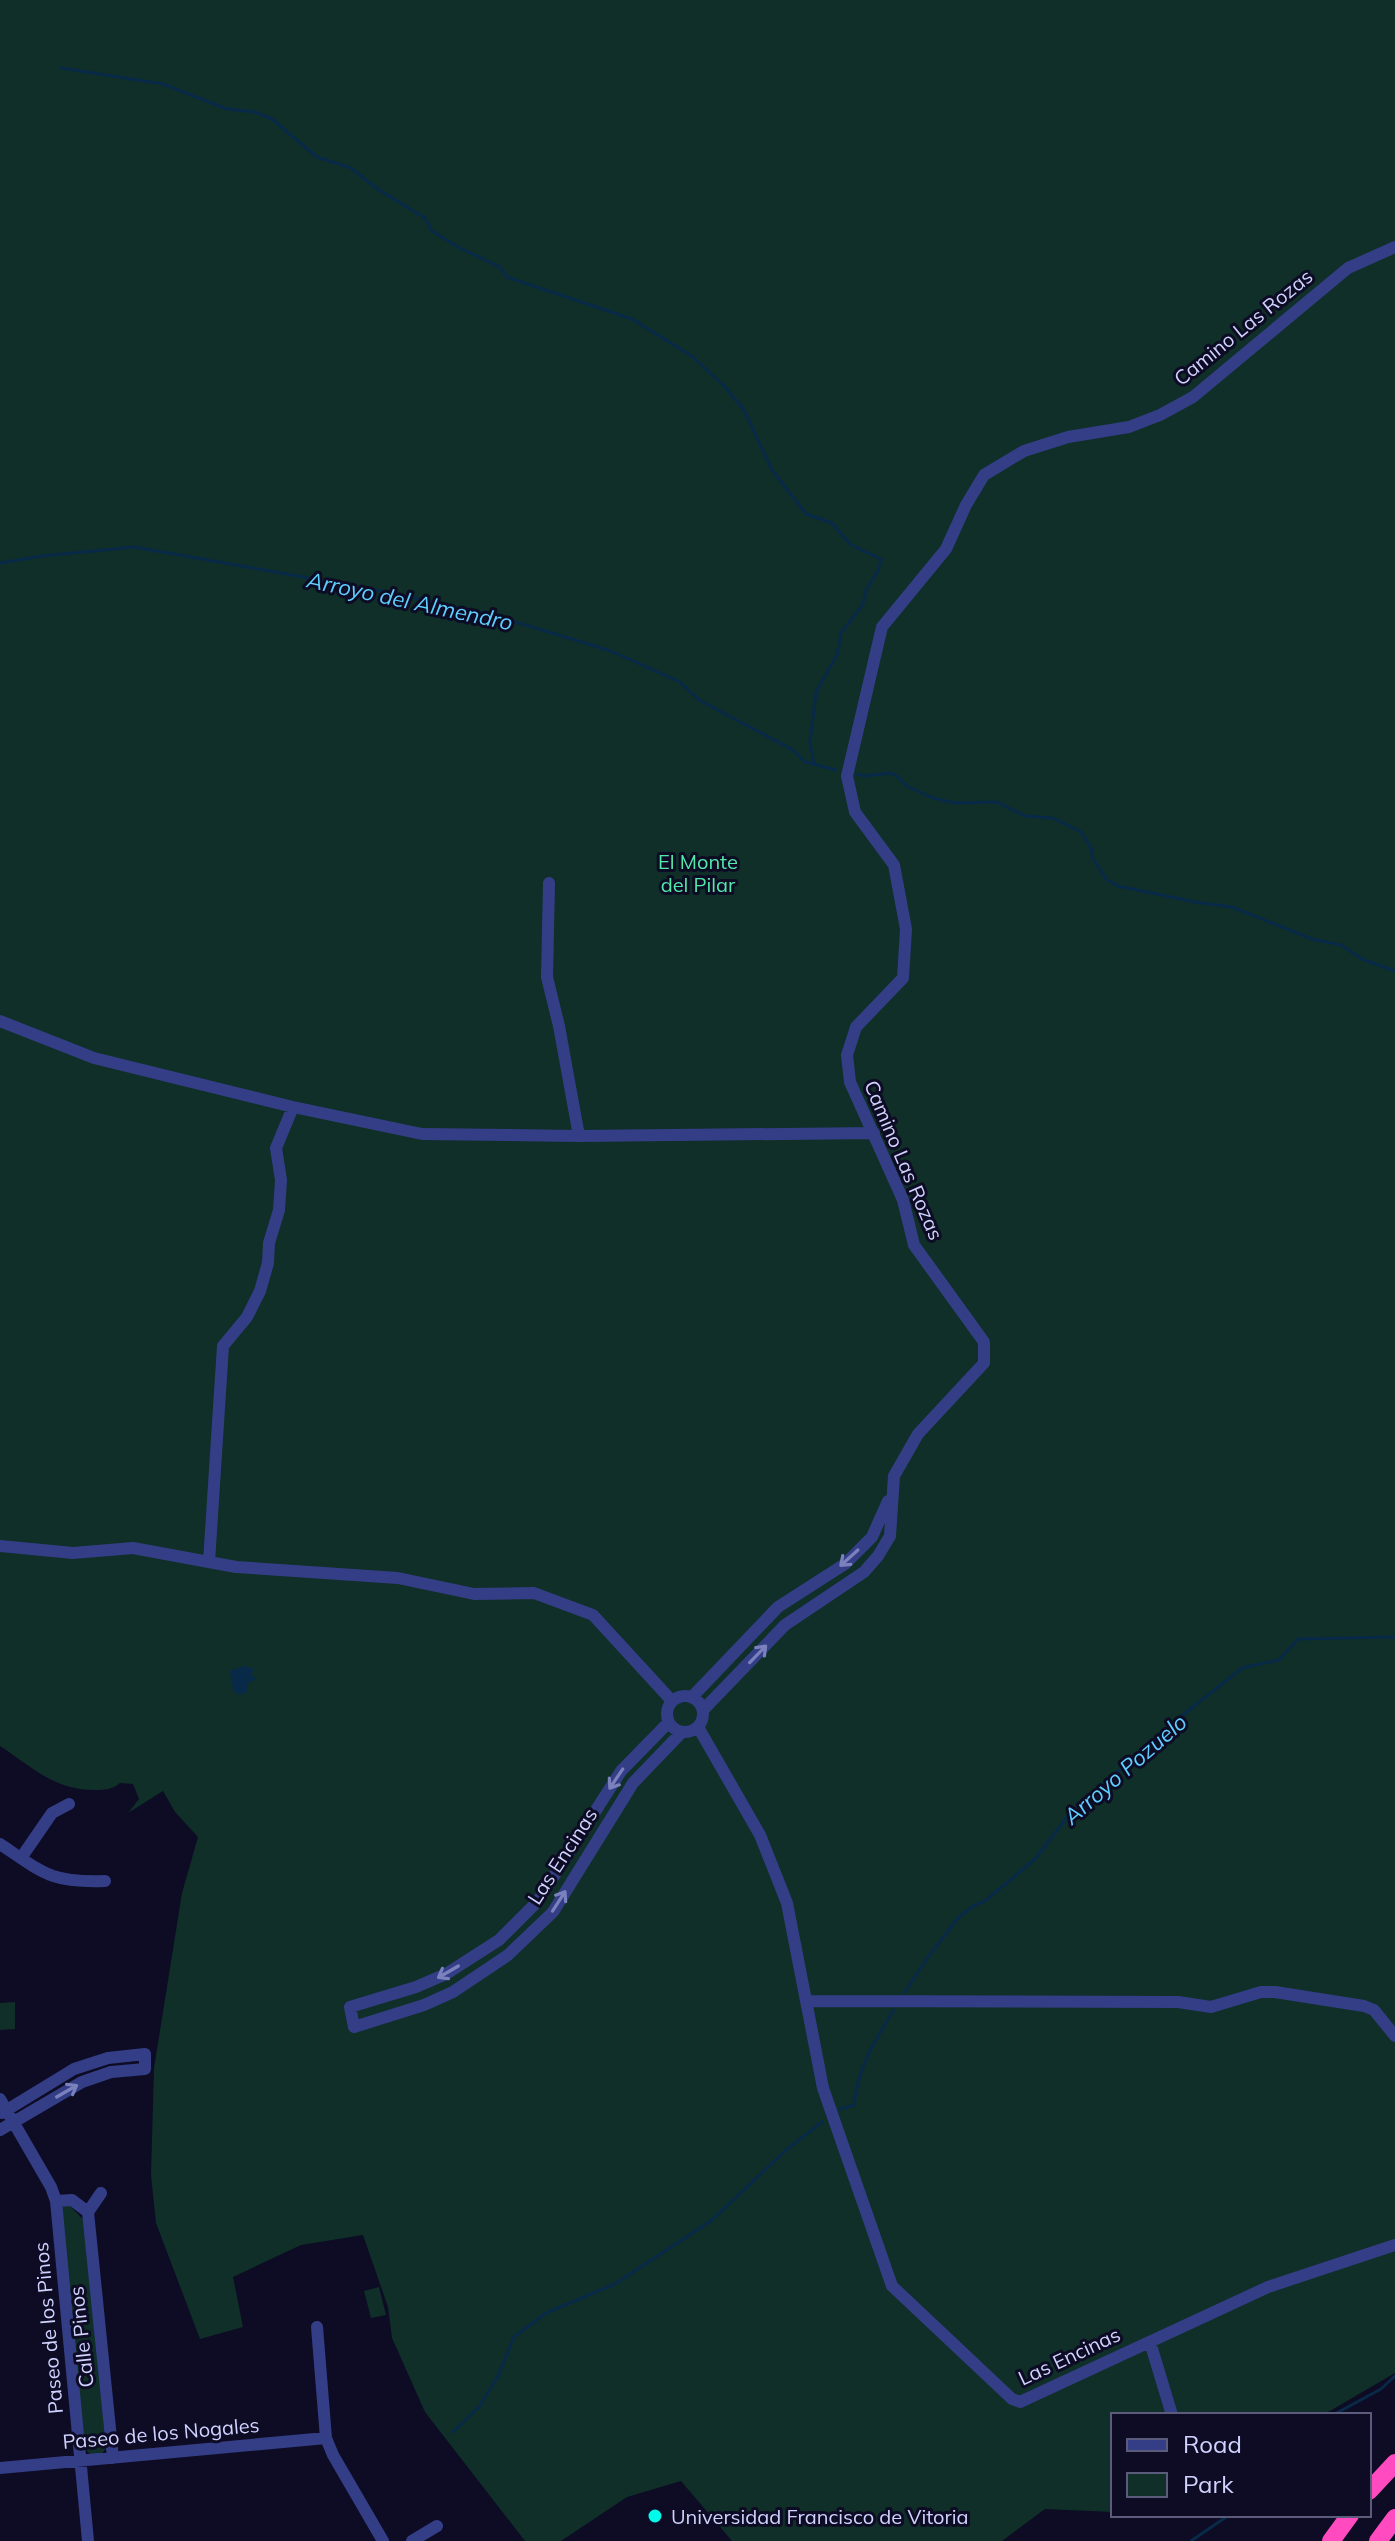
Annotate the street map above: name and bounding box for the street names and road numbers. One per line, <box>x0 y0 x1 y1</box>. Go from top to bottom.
street label: Camino Las Rozas <box>1169 263 1317 391</box>
street label: Camino Las Rozas <box>859 1076 949 1244</box>
street label: Las Encinas <box>522 1803 602 1909</box>
street label: Paseo de los Pinos <box>28 2241 68 2415</box>
street label: Calle Pinos <box>63 2285 99 2389</box>
street label: Las Encinas <box>1014 2321 1124 2391</box>
street label: Paseo de los Nogales <box>62 2412 260 2454</box>

